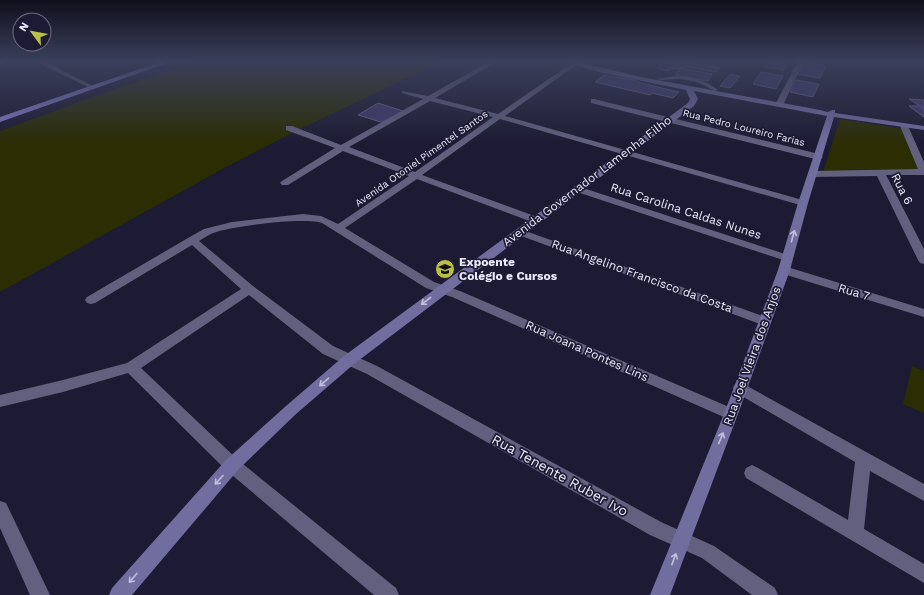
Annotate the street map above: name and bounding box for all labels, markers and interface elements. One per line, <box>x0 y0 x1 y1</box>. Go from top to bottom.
north arrow <box>12 12 52 52</box>
text: N <box>16 20 32 34</box>
street label: Rua Pedro Loureiro Farias <box>682 107 806 148</box>
street label: Avenida Otoniel Pimentel Santos <box>353 108 490 209</box>
street label: Avenida Governador Lamenha Filho <box>500 113 674 249</box>
street label: Rua 6 <box>888 171 916 207</box>
street label: Rua Carolina Caldas Nunes <box>609 180 763 242</box>
one-way arrow <box>790 230 797 243</box>
street label: Rua Angelino Francisco da Costa <box>550 237 734 315</box>
place label: Expoente Colégio e Cursos <box>459 255 558 283</box>
school or university icon: Expoente Colégio e Cursos <box>434 258 456 280</box>
street label: Rua 7 <box>837 281 872 303</box>
street label: Rua Joel Vieira dos Anjos <box>720 285 784 427</box>
one-way arrow <box>421 297 432 306</box>
street label: Rua Joana Pontes Lins <box>524 318 650 384</box>
one-way arrow <box>319 377 329 386</box>
street label: Rua Tenente Ruber Ivo <box>489 431 631 519</box>
one-way arrow <box>718 432 726 444</box>
one-way arrow <box>214 474 223 485</box>
one-way arrow <box>670 553 678 565</box>
one-way arrow <box>129 572 138 583</box>

